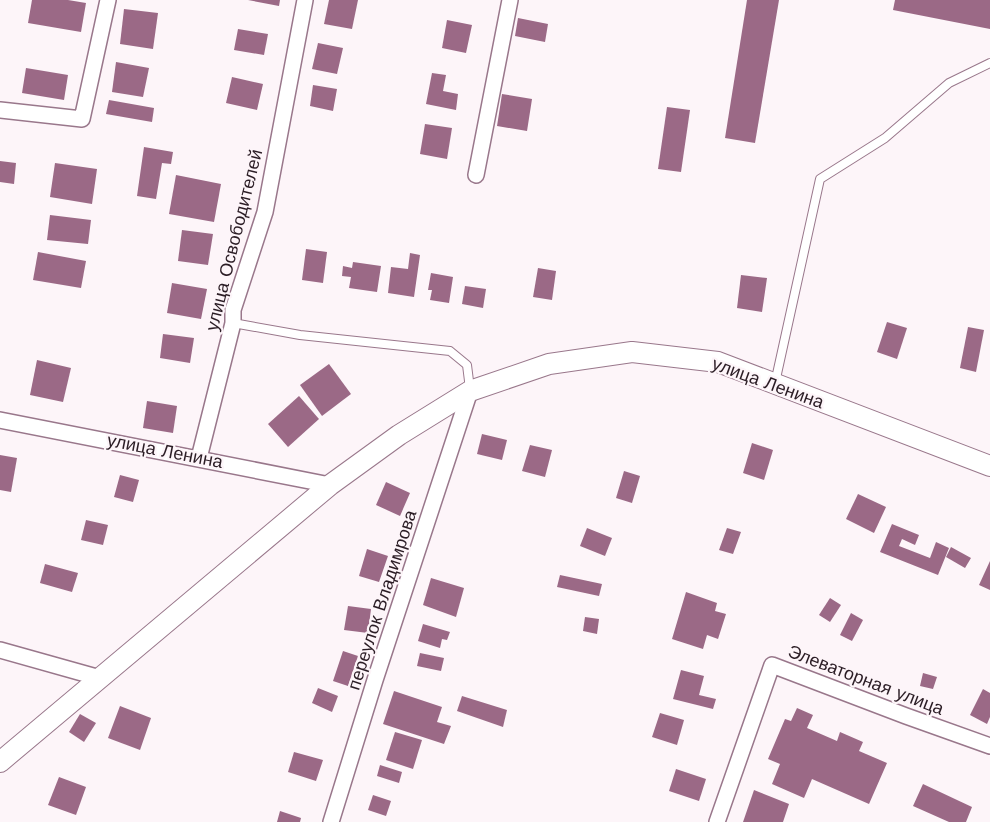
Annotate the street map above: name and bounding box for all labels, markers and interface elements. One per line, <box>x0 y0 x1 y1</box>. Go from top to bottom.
street label: улица Освободителей <box>201 147 266 333</box>
street label: улица Ленина <box>709 353 828 413</box>
street label: улица Ленина <box>105 429 226 472</box>
street label: переулок Владимрова <box>343 506 421 692</box>
street label: Элеваторная улица <box>785 640 948 719</box>

